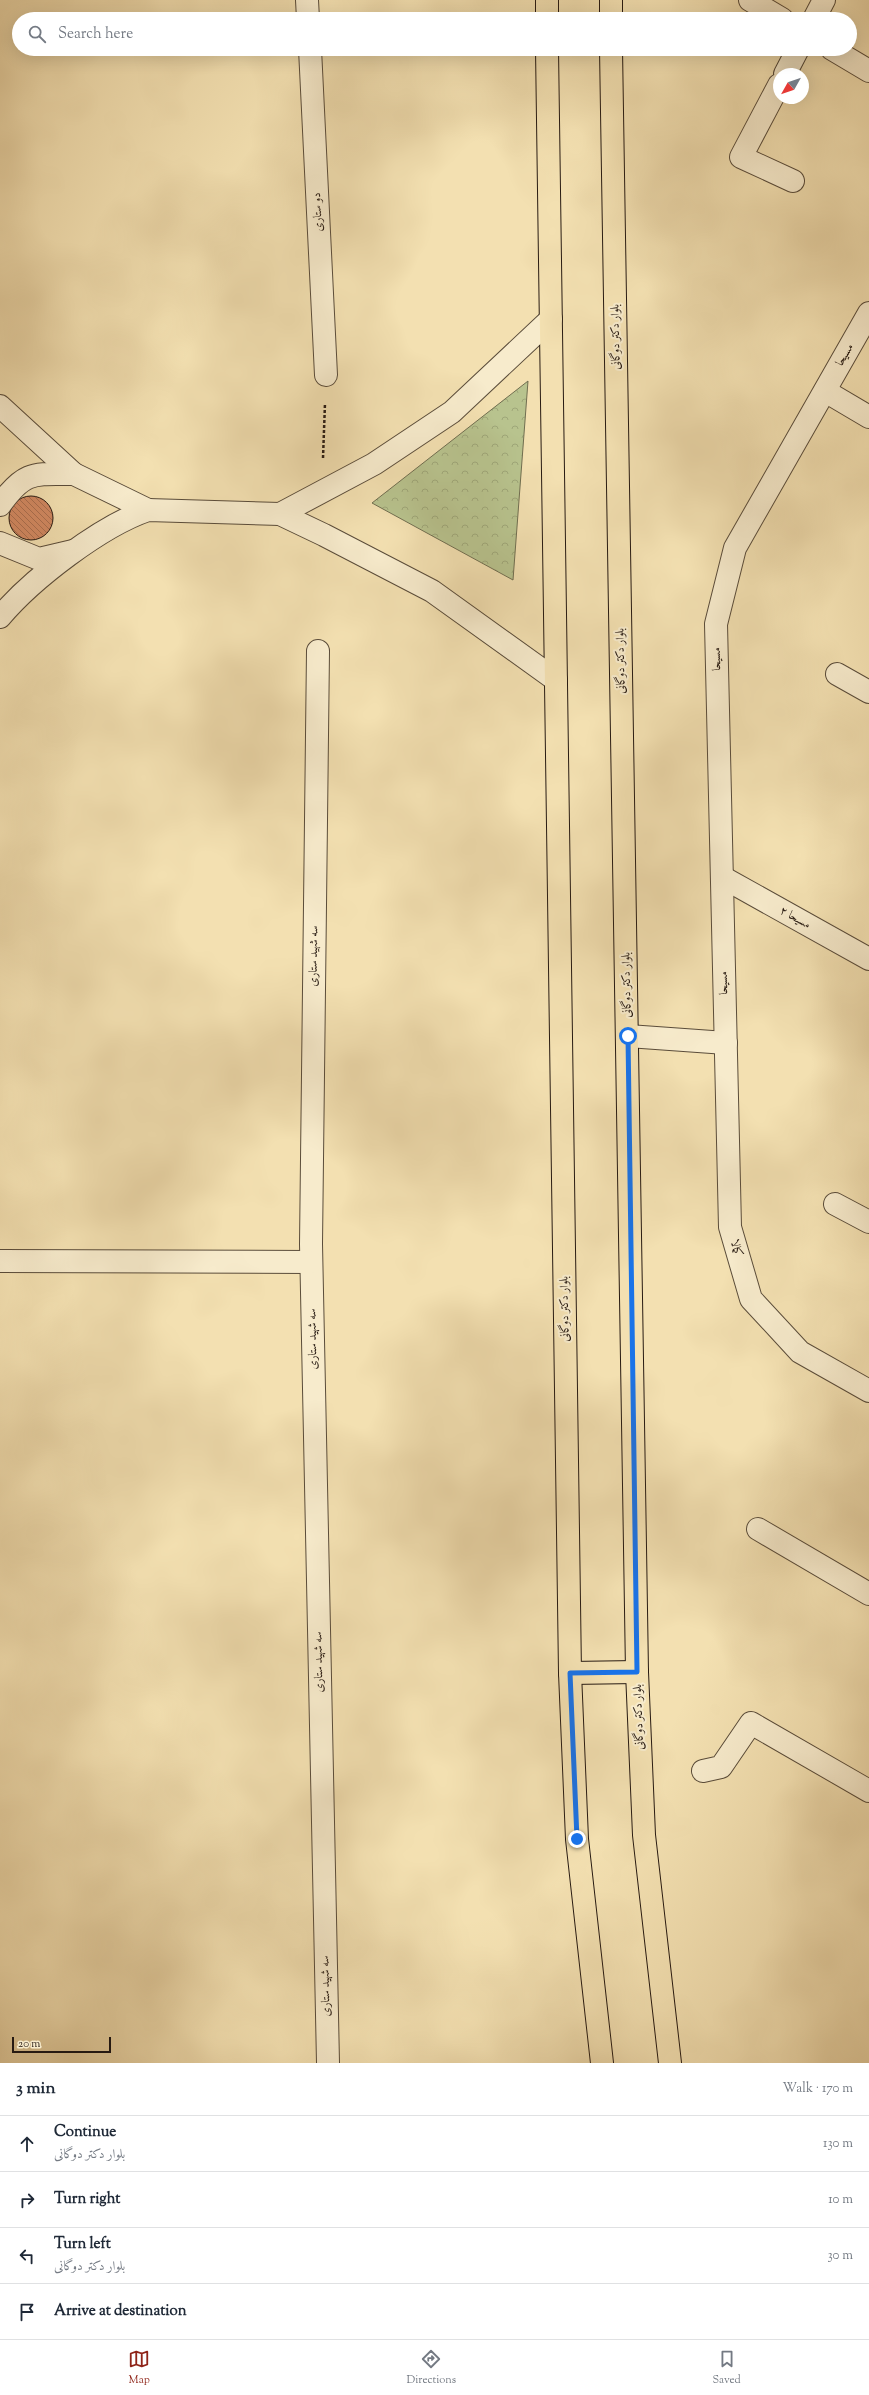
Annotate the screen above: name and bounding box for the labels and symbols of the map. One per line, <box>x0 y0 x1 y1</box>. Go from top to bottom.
north arrow <box>773 68 809 104</box>
street label: دو ستاری <box>308 192 328 232</box>
street label: بلوار دکتر دوگانی <box>606 304 626 370</box>
street label: مسیحا <box>831 340 859 370</box>
street label: بلوار دکتر دوگانی <box>611 628 631 694</box>
street label: مسیحا <box>708 647 726 671</box>
street label: مسيحا ۲ <box>776 902 814 934</box>
street label: سه شهید ستاری <box>304 925 324 987</box>
street label: بلوار دکتر دوگانی <box>617 952 637 1018</box>
street label: مسیحا <box>715 971 733 995</box>
route start <box>619 1027 637 1045</box>
street label: کمالا <box>725 1237 747 1259</box>
street label: بلوار دکتر دوگانی <box>555 1276 575 1342</box>
street label: سه شهید ستاری <box>303 1308 323 1370</box>
street label: سه شهید ستاری <box>309 1631 329 1693</box>
street label: بلوار دکتر دوگانی <box>629 1684 649 1750</box>
route end <box>568 1830 586 1848</box>
street label: سه شهید ستاری <box>316 1955 336 2017</box>
scale bar <box>12 2035 111 2054</box>

